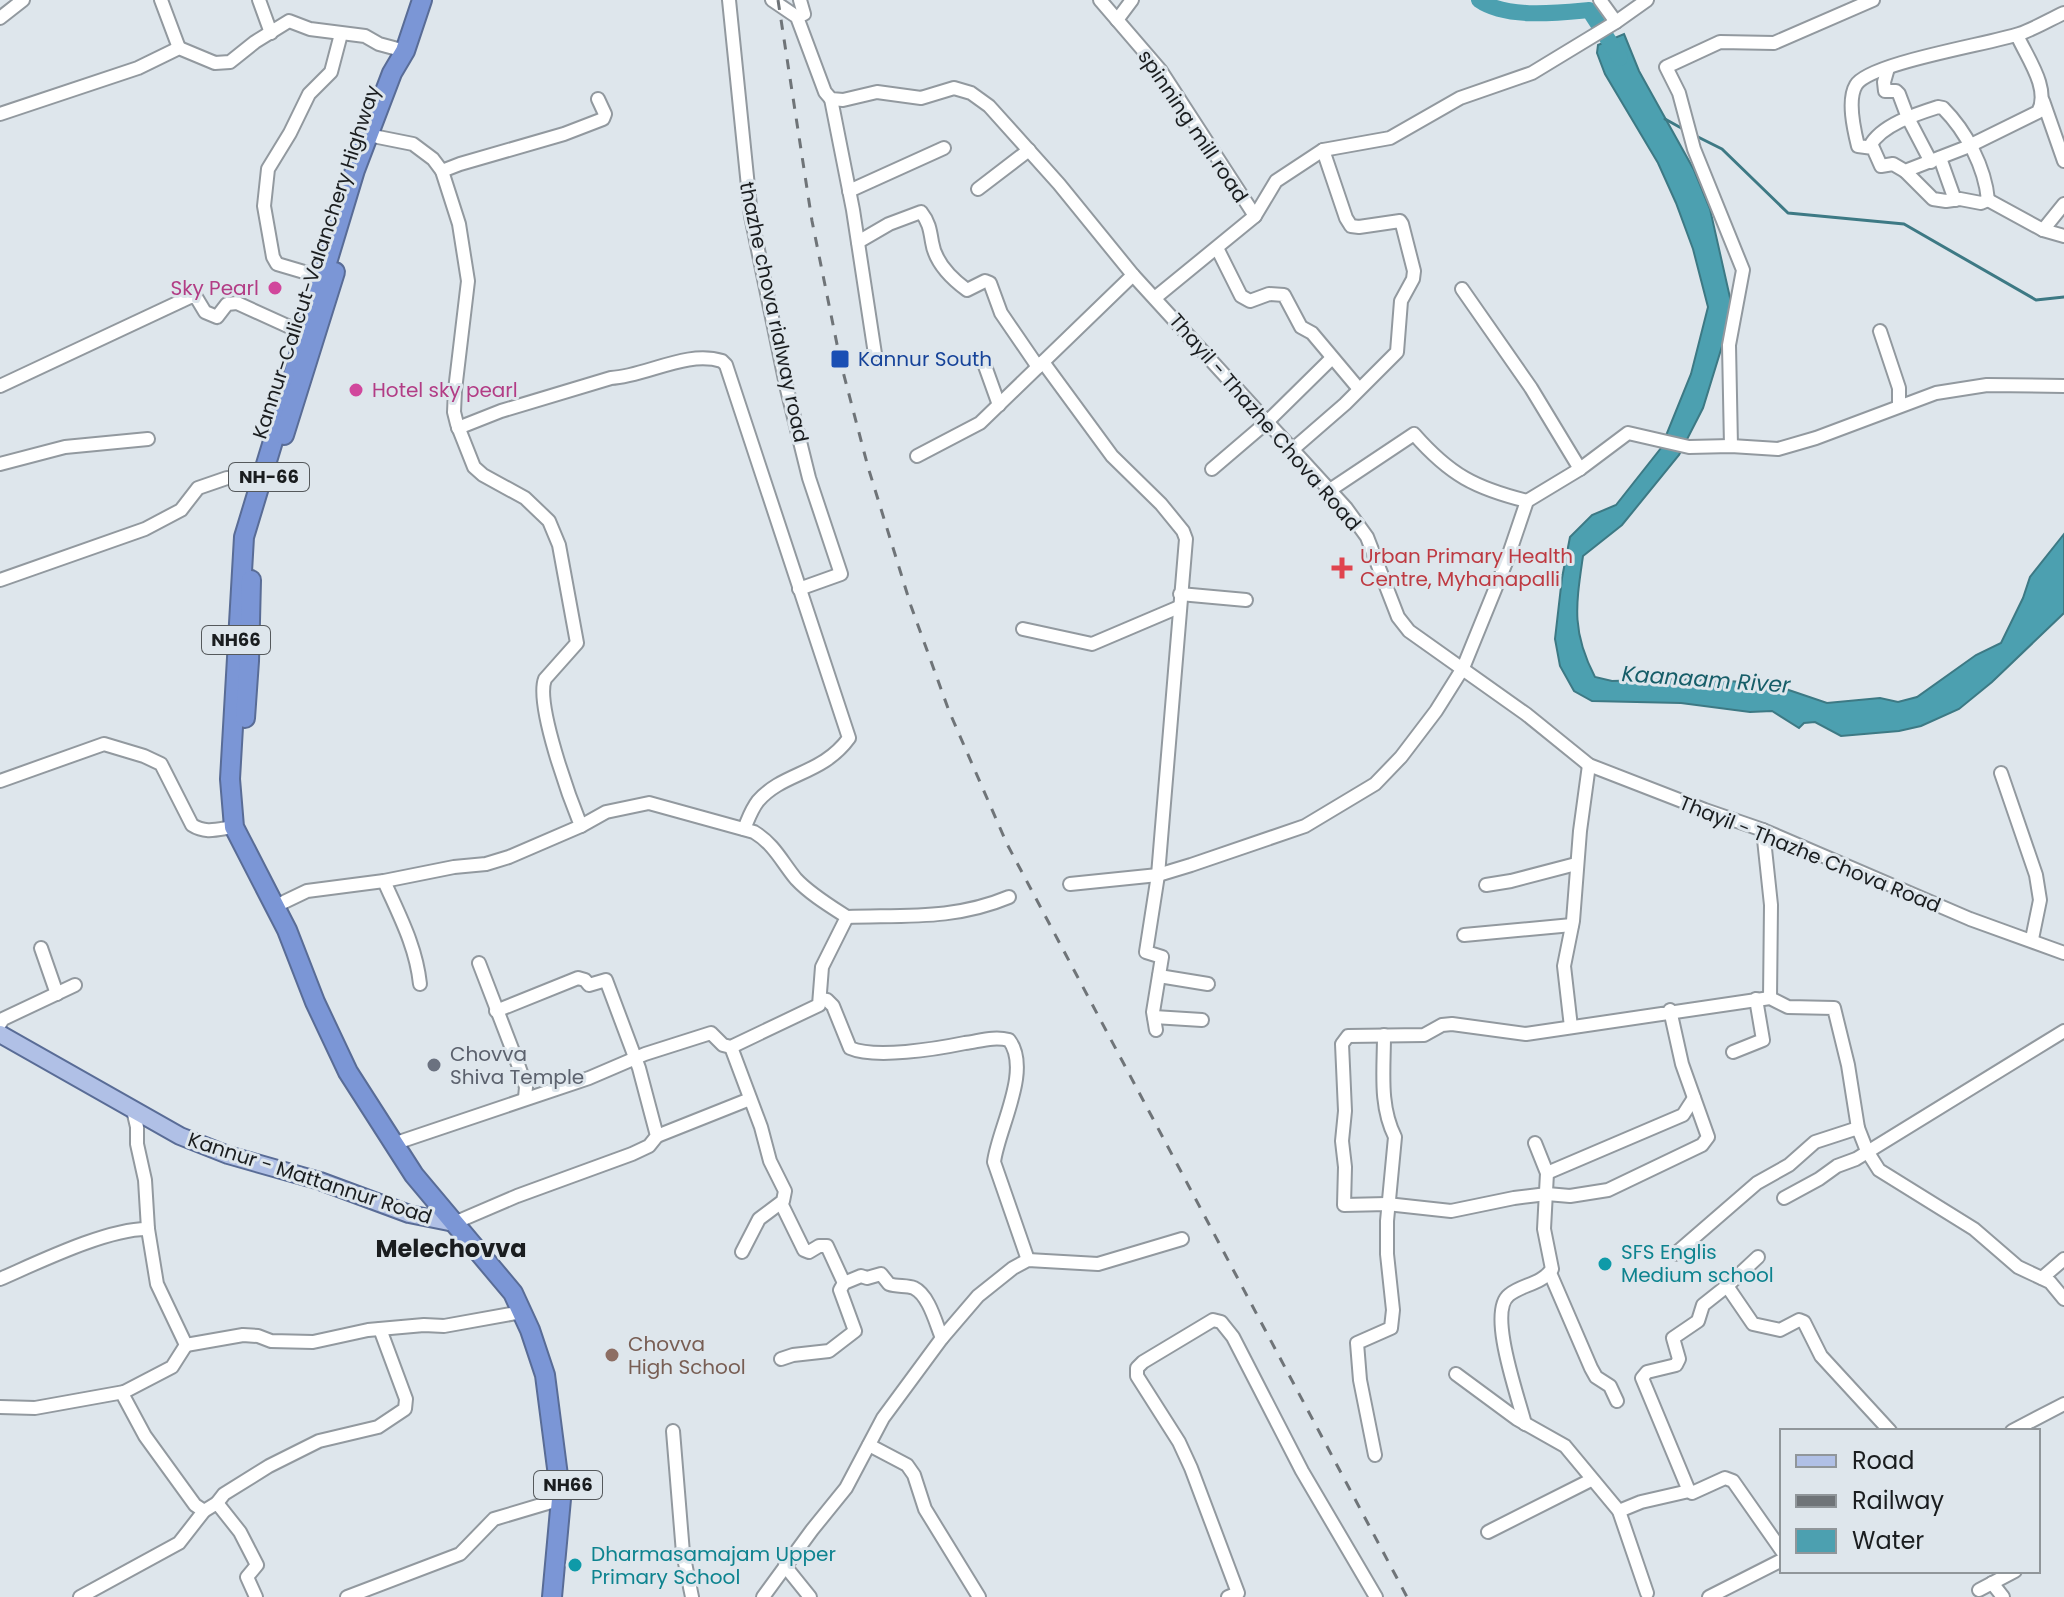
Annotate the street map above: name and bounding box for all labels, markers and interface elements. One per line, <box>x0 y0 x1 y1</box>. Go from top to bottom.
street label: spinning mill road <box>1131 44 1255 208</box>
street label: Kannur-Calicut-Valanchery Highway <box>245 82 387 442</box>
street label: thazhe chova rialway road <box>733 179 815 445</box>
place label: Sky Pearl <box>170 274 259 302</box>
marker: Sky Pearl <box>266 279 284 297</box>
street label: Thayil - Thazhe Chova Road <box>1163 307 1367 537</box>
place label: Kannur South <box>858 345 992 373</box>
marker: Kannur South <box>829 348 851 370</box>
place label: Hotel sky pearl <box>372 376 518 404</box>
marker: Hotel sky pearl <box>347 381 365 399</box>
road number: NH-66 <box>229 463 309 491</box>
place label: Urban Primary Health Centre, Myhanapalli <box>1360 542 1573 593</box>
marker: Urban Primary Health Centre, Myhanapalli <box>1331 557 1353 579</box>
road number: NH66 <box>202 626 270 654</box>
water label: Kaanaam River <box>1621 658 1792 701</box>
street label: Thayil - Thazhe Chova Road <box>1675 789 1945 919</box>
place label: Chovva Shiva Temple <box>450 1040 584 1091</box>
marker: Chovva Shiva Temple <box>425 1056 443 1074</box>
street label: Kannur - Mattannur Road <box>184 1125 436 1231</box>
district label: Melechovva <box>375 1232 527 1265</box>
place label: SFS Englis Medium school <box>1621 1238 1774 1289</box>
marker: SFS Englis Medium school <box>1596 1255 1614 1273</box>
place label: Chovva High School <box>628 1330 746 1381</box>
marker: Chovva High School <box>603 1346 621 1364</box>
legend <box>1780 1429 2040 1573</box>
text: Road <box>1852 1444 1914 1477</box>
road number: NH66 <box>534 1471 602 1499</box>
text: Railway <box>1852 1484 1945 1517</box>
text: Water <box>1852 1524 1924 1557</box>
place label: Dharmasamajam Upper Primary School <box>591 1540 836 1591</box>
marker: Dharmasamajam Upper Primary School <box>566 1556 584 1574</box>

